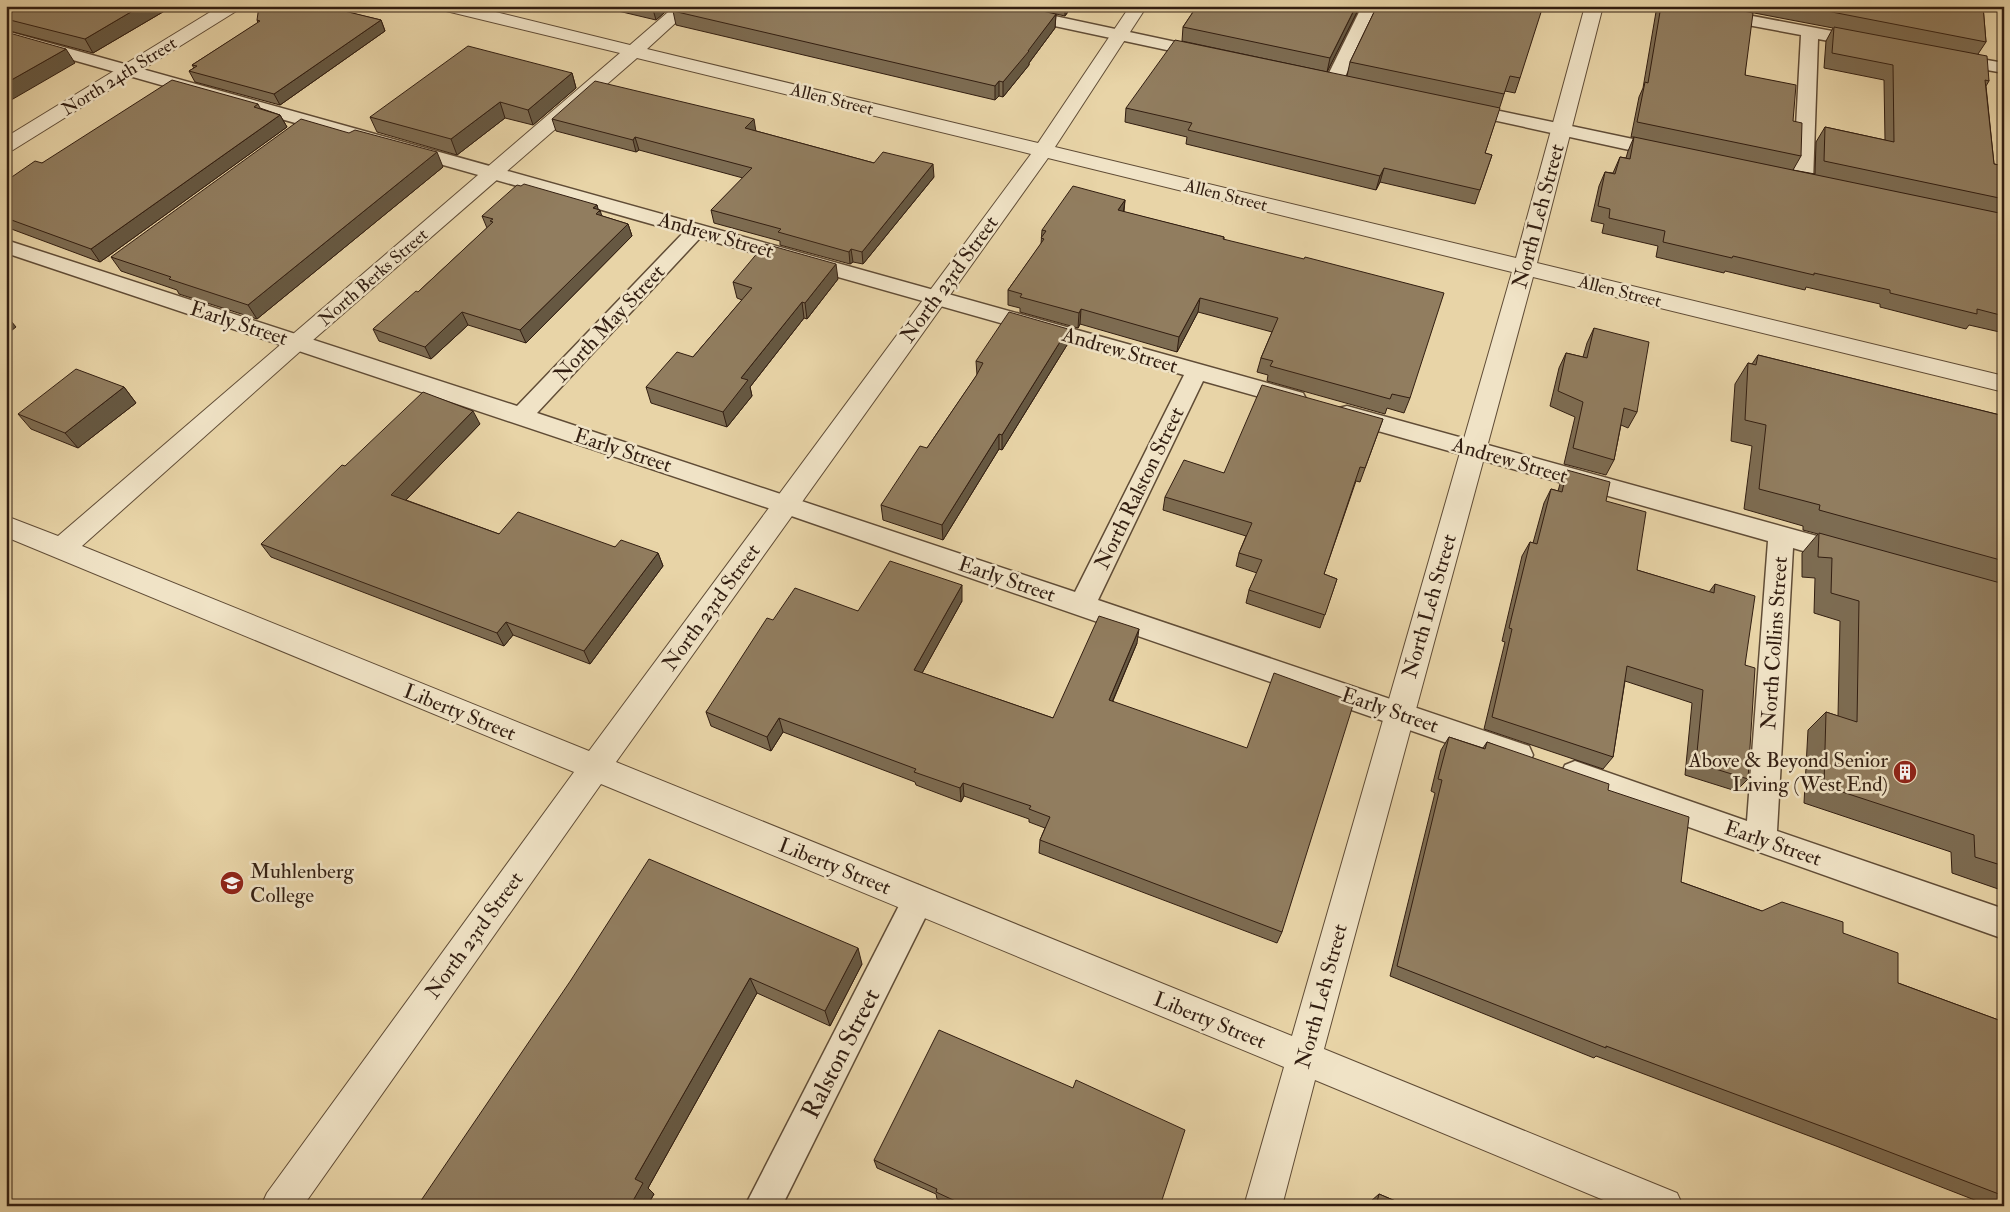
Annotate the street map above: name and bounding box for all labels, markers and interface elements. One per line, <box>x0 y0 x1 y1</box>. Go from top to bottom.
street label: North 24th Street <box>57 32 181 121</box>
street label: Allen Street <box>787 78 876 121</box>
street label: North Leh Street <box>1506 141 1571 291</box>
street label: Allen Street <box>1181 174 1270 217</box>
street label: Andrew Street <box>654 206 777 265</box>
street label: North 23rd Street <box>894 210 1005 348</box>
street label: North Berks Street <box>314 223 433 331</box>
street label: North May Street <box>548 259 671 388</box>
street label: Allen Street <box>1575 270 1664 313</box>
street label: Early Street <box>187 295 291 352</box>
street label: Andrew Street <box>1058 321 1181 380</box>
street label: North Ralston Street <box>1088 402 1191 574</box>
street label: Early Street <box>571 422 675 479</box>
street label: Andrew Street <box>1448 431 1571 490</box>
street label: North Leh Street <box>1396 531 1463 681</box>
street label: North 23rd Street <box>656 538 767 676</box>
street label: Early Street <box>955 550 1059 609</box>
street label: North Collins Street <box>1755 555 1794 730</box>
street label: Liberty Street <box>400 678 520 747</box>
street label: Early Street <box>1338 681 1442 740</box>
place label: Above & Beyond Senior Living (West End) <box>1687 747 1888 798</box>
building icon: Above & Beyond Senior Living (West End) <box>1892 759 1918 785</box>
street label: Early Street <box>1721 814 1825 873</box>
street label: Liberty Street <box>775 832 895 901</box>
place label: Muhlenberg College <box>250 858 355 909</box>
street label: North 23rd Street <box>419 866 530 1004</box>
school or university icon: Muhlenberg College <box>219 870 245 896</box>
street label: North Leh Street <box>1289 921 1354 1071</box>
street label: Ralston Street <box>795 984 887 1124</box>
street label: Liberty Street <box>1150 986 1270 1055</box>

